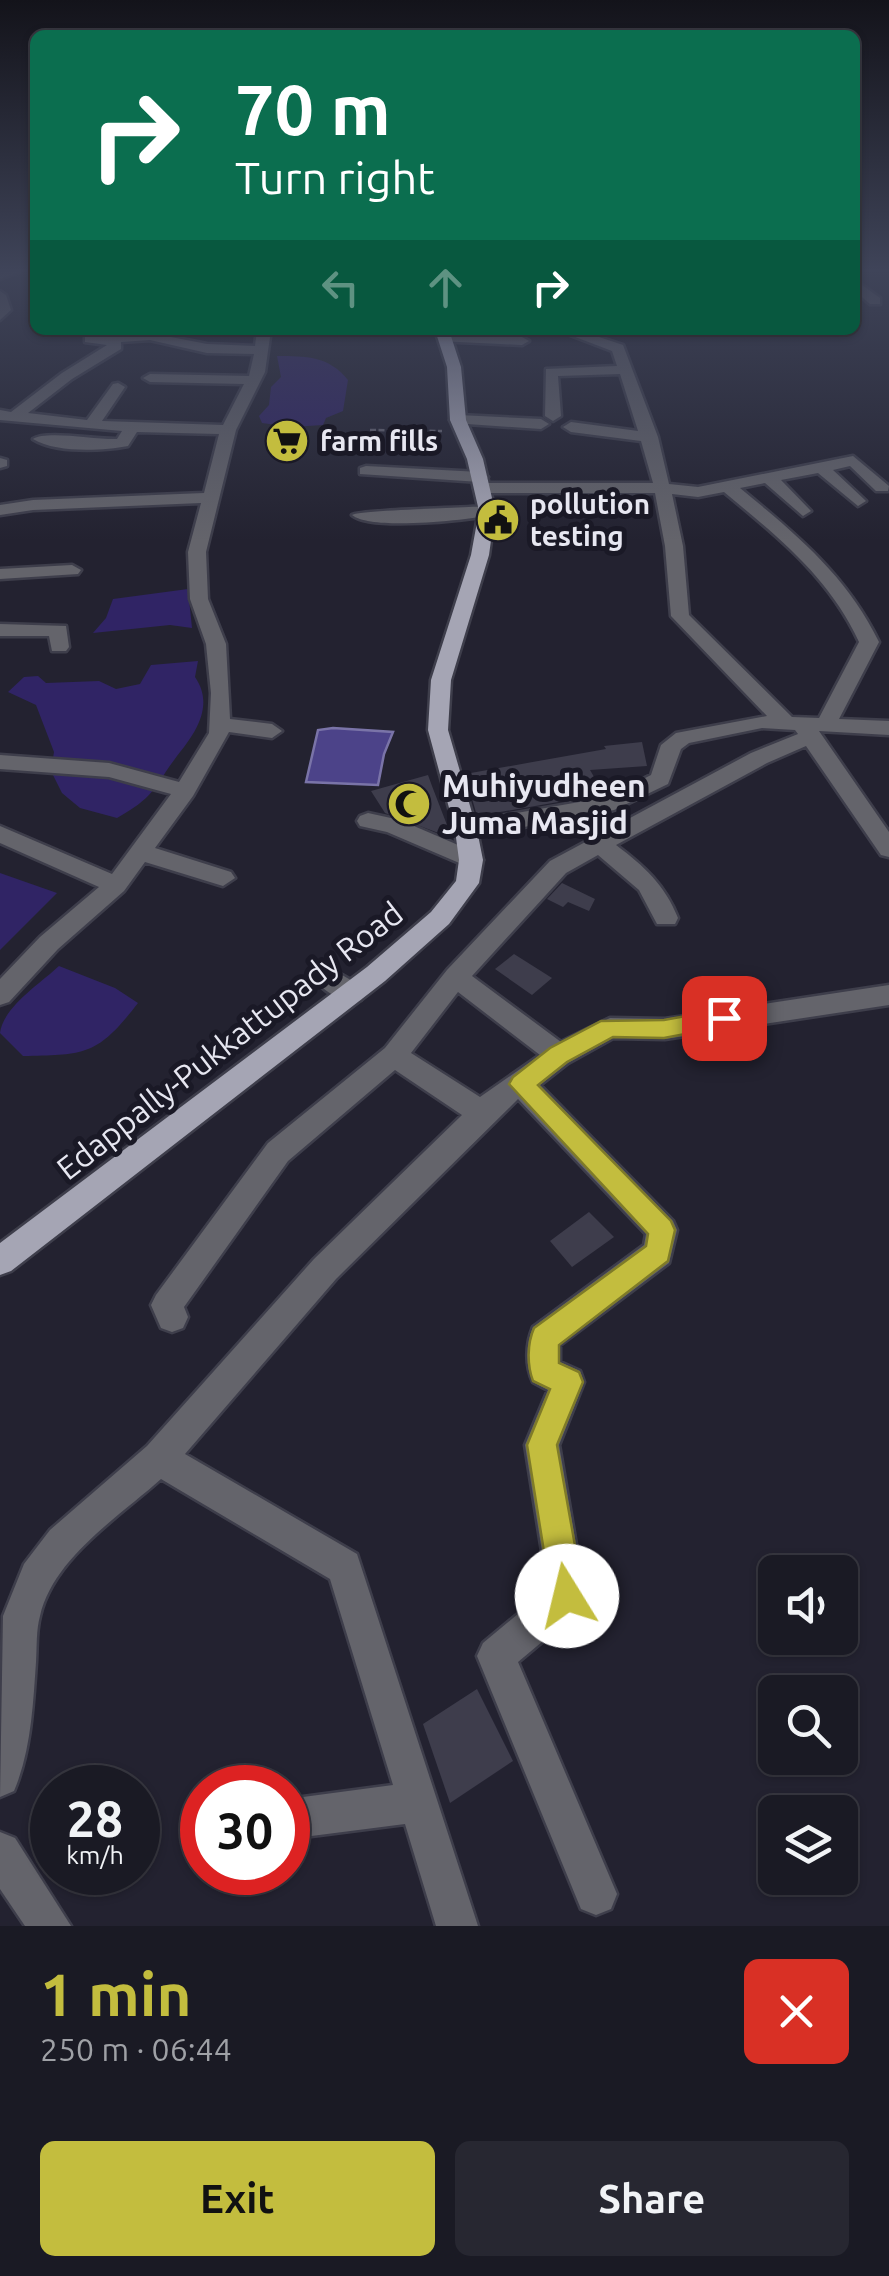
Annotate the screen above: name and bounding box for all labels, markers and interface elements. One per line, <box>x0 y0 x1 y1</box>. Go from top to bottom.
icon: right <box>70 70 200 200</box>
text: 70 m <box>235 70 391 148</box>
text: Turn right <box>235 152 435 203</box>
icon: left <box>313 260 368 315</box>
icon: ahead <box>418 260 473 315</box>
icon: right <box>523 260 578 315</box>
supermarket icon: farm fills <box>264 418 310 464</box>
place label: farm fills <box>320 425 438 456</box>
place label: pollution testing <box>530 488 650 551</box>
public building icon: pollution testing <box>475 497 521 543</box>
place label: Muhiyudheen Juma Masjid <box>442 767 646 840</box>
mosque icon: Muhiyudheen Juma Masjid <box>386 781 432 827</box>
street label: Edappally-Pukkattupady Road <box>50 894 409 1186</box>
pin <box>682 976 767 1061</box>
icon: arrive <box>697 991 752 1046</box>
position arrow <box>515 1544 619 1648</box>
map controls <box>758 1555 858 1895</box>
button: sound <box>758 1555 858 1655</box>
button: search <box>758 1675 858 1775</box>
speed limit sign: 30 <box>180 1765 310 1895</box>
text: 28 <box>67 1790 123 1846</box>
button: layers <box>758 1795 858 1895</box>
text: km/h <box>66 1841 124 1869</box>
button: close <box>744 1959 849 2064</box>
text: 1 min <box>40 1960 192 2027</box>
text: 250 m · 06:44 <box>40 2031 232 2067</box>
button: Exit <box>40 2141 435 2256</box>
button: Share <box>455 2141 849 2256</box>

